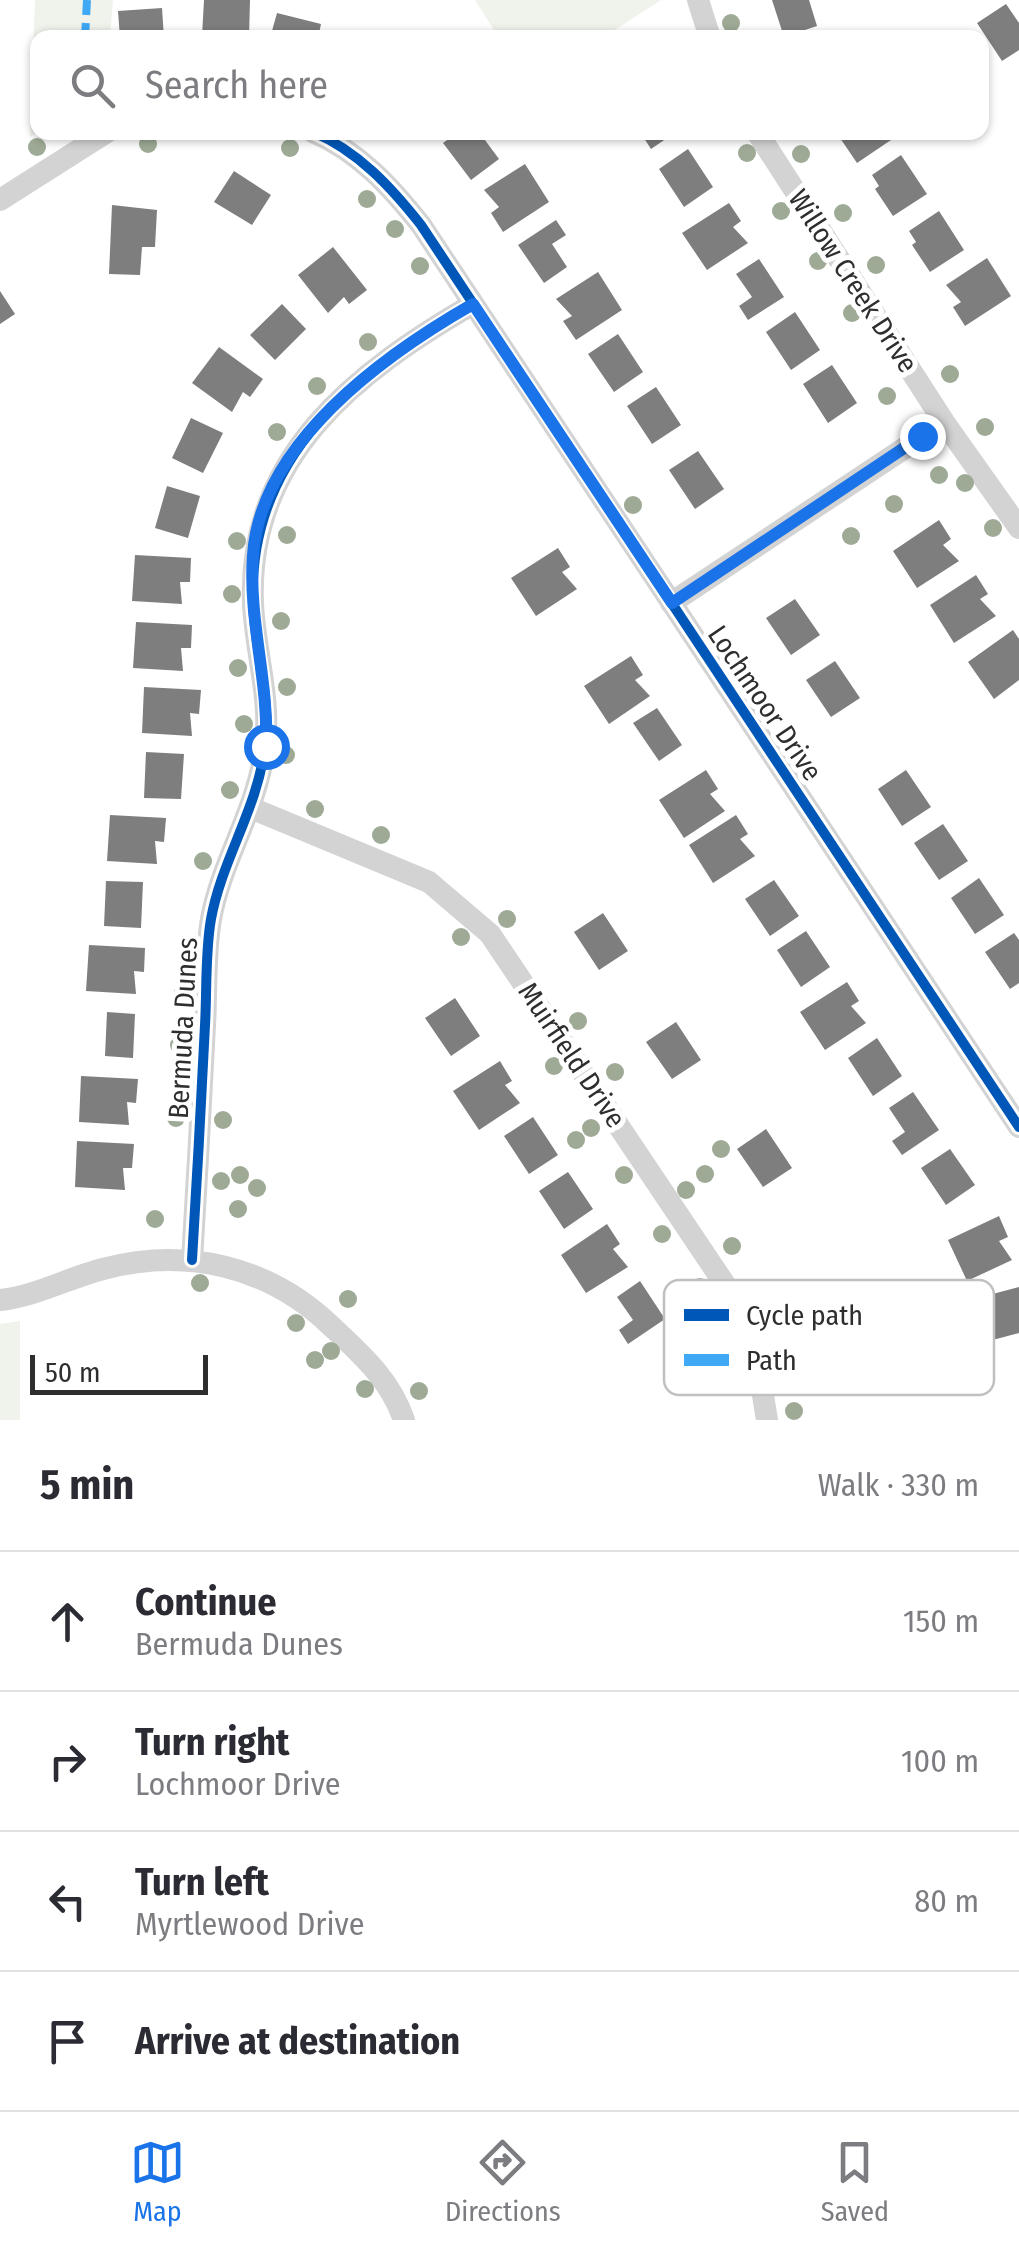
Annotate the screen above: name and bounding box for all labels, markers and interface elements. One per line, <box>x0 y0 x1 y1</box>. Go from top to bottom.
search box <box>30 30 989 140</box>
icon: search <box>65 58 120 113</box>
text: Search here <box>145 62 328 108</box>
street label: Willow Creek Drive <box>782 183 924 379</box>
route end <box>900 414 946 460</box>
street label: Lochmoor Drive <box>701 619 829 787</box>
route start <box>244 724 290 770</box>
street label: Bermuda Dunes <box>162 936 204 1120</box>
street label: Muirfield Drive <box>511 976 633 1134</box>
legend <box>664 1280 994 1395</box>
text: Cycle path <box>746 1299 863 1332</box>
text: Path <box>746 1344 797 1377</box>
scale bar <box>30 1350 208 1394</box>
text: 50 m <box>45 1356 101 1389</box>
text: 5 min <box>40 1460 134 1510</box>
text: Walk · 330 m <box>818 1466 979 1504</box>
text: Continue <box>135 1579 276 1625</box>
icon: ahead <box>40 1594 95 1649</box>
text: 150 m <box>903 1602 979 1640</box>
text: Bermuda Dunes <box>135 1625 343 1663</box>
text: Turn right <box>135 1719 289 1765</box>
icon: right <box>40 1734 95 1789</box>
text: 100 m <box>901 1742 979 1780</box>
text: Lochmoor Drive <box>135 1765 341 1803</box>
text: Turn left <box>135 1859 269 1905</box>
icon: left <box>40 1874 95 1929</box>
text: 80 m <box>914 1882 979 1920</box>
text: Myrtlewood Drive <box>135 1905 364 1943</box>
icon: arrive <box>40 2014 95 2069</box>
text: Arrive at destination <box>135 2018 460 2064</box>
tab: Map <box>130 2135 185 2228</box>
tab: Directions <box>445 2135 561 2228</box>
tab: Saved <box>821 2135 889 2228</box>

